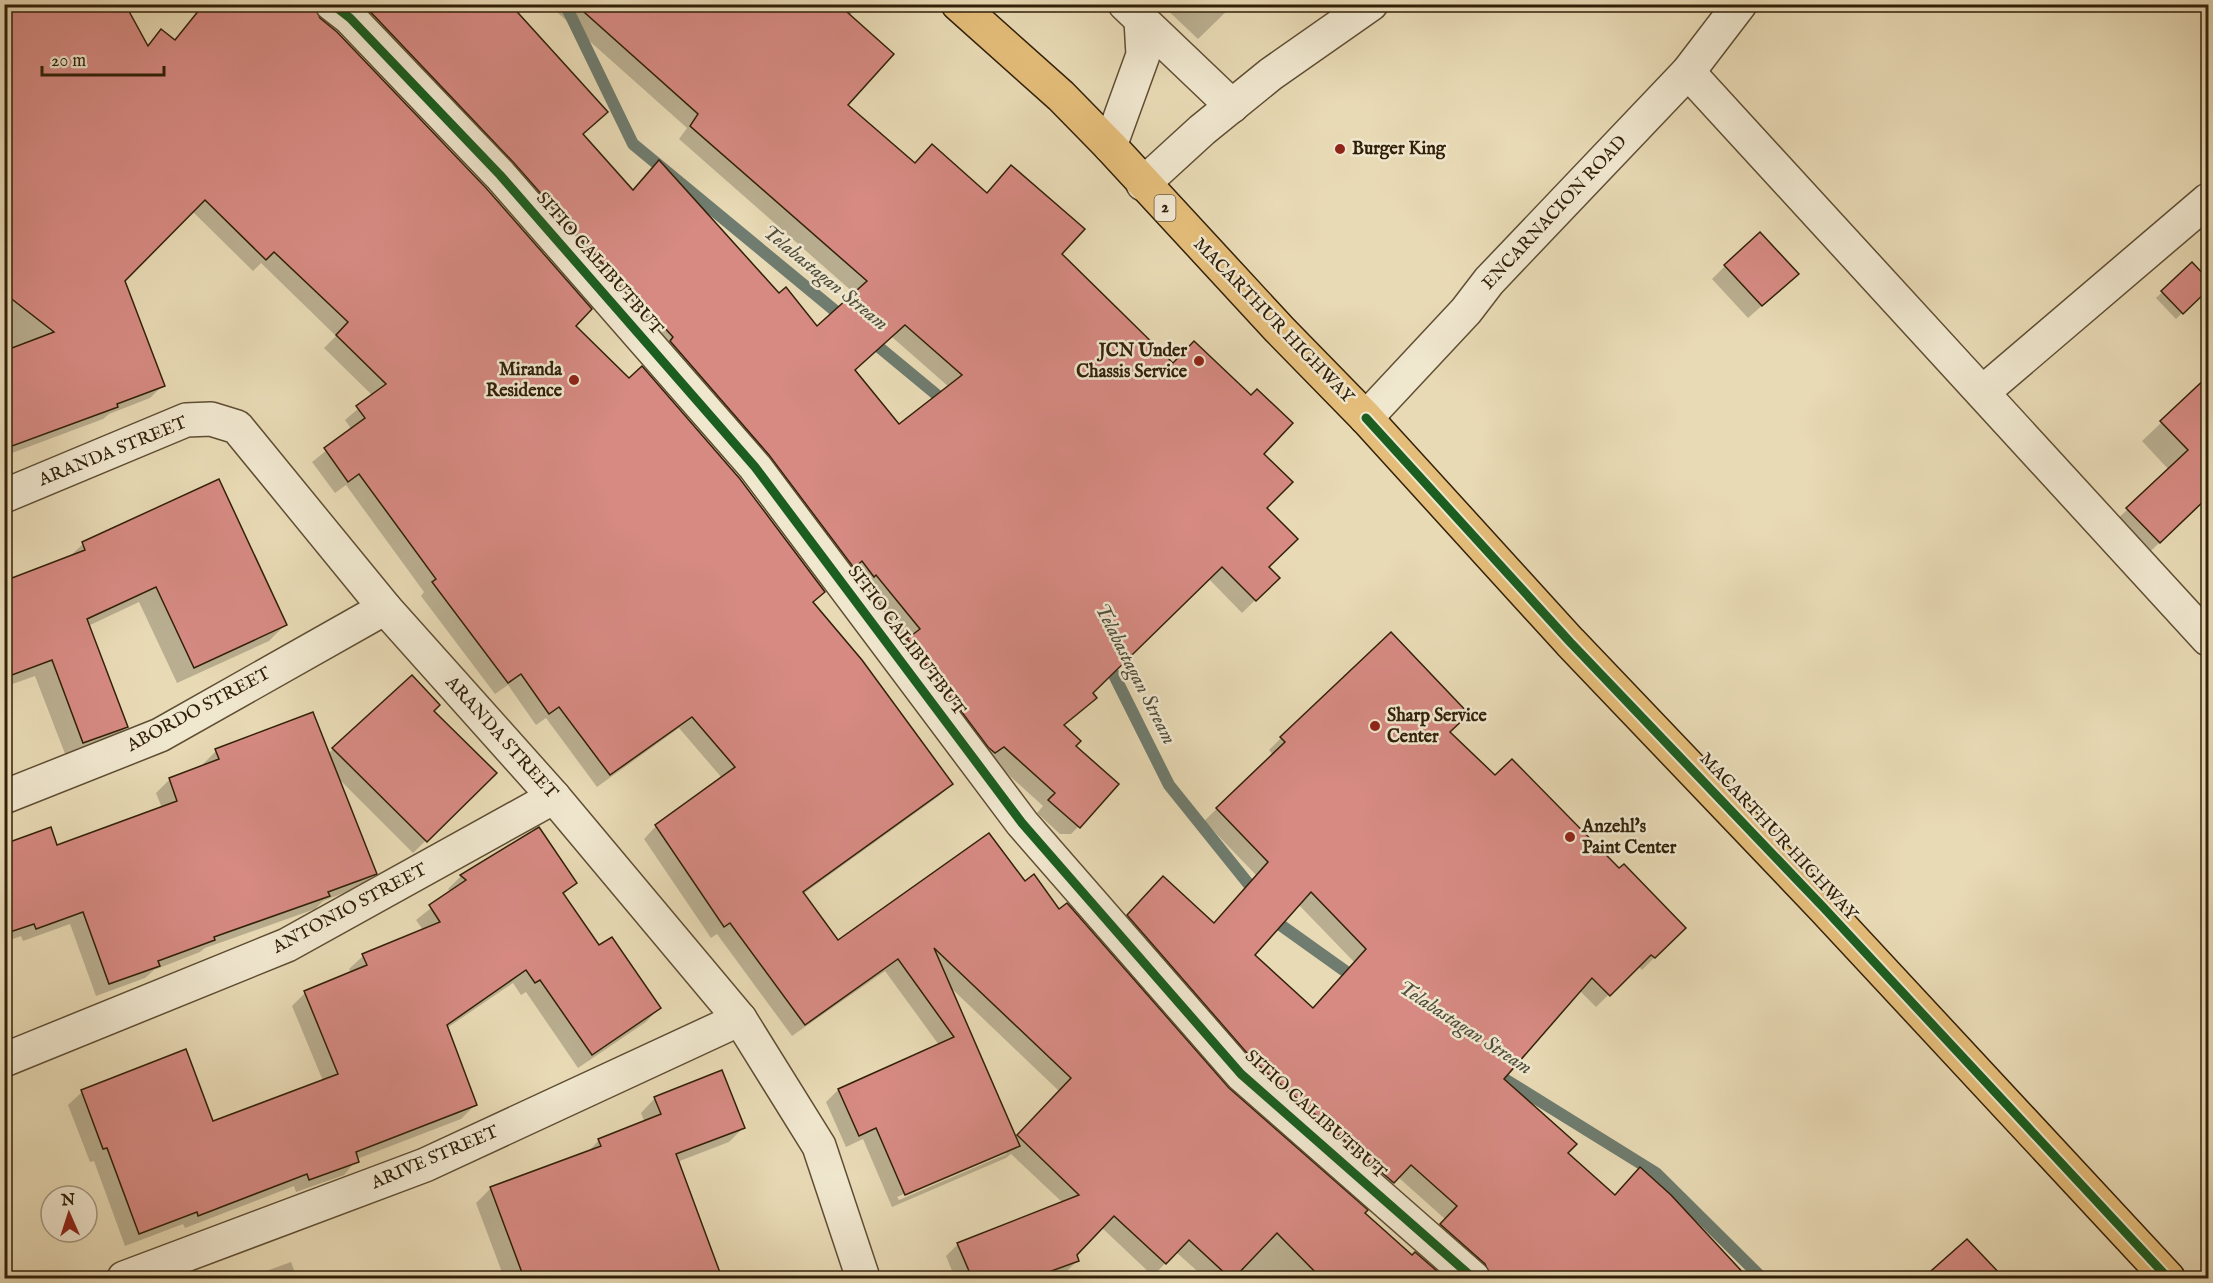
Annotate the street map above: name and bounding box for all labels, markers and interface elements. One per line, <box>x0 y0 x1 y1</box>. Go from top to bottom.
scale bar <box>42 39 164 77</box>
text: 20 m <box>51 50 86 73</box>
street label: ENCARNACION ROAD <box>1478 131 1632 295</box>
place label: Burger King <box>1352 138 1447 161</box>
marker: Burger King <box>1333 142 1347 156</box>
street label: SITIO CALIBUTBUT <box>531 188 667 340</box>
road number: 2 <box>1154 195 1176 221</box>
water label: Telabastagan Stream <box>756 220 893 337</box>
street label: MACARTHUR HIGHWAY <box>1188 233 1359 409</box>
place label: JCN Under Chassis Service <box>1076 340 1188 384</box>
marker: JCN Under Chassis Service <box>1192 354 1206 368</box>
place label: Miranda Residence <box>486 359 563 403</box>
marker: Miranda Residence <box>567 373 581 387</box>
street label: ARANDA STREET <box>35 412 190 493</box>
street label: SITIO CALIBUTBUT <box>842 561 970 721</box>
water label: Telabastagan Stream <box>1088 599 1181 749</box>
street label: ABORDO STREET <box>122 662 275 758</box>
street label: ARANDA STREET <box>439 671 562 804</box>
place label: Sharp Service Center <box>1387 705 1487 749</box>
marker: Sharp Service Center <box>1368 719 1382 733</box>
street label: MACARTHUR HIGHWAY <box>1694 748 1863 926</box>
place label: Anzehl's Paint Center <box>1581 816 1677 860</box>
marker: Anzehl's Paint Center <box>1563 830 1577 844</box>
street label: ANTONIO STREET <box>268 859 431 960</box>
water label: Telabastagan Stream <box>1393 975 1537 1081</box>
street label: SITIO CALIBUTBUT <box>1240 1045 1390 1185</box>
street label: ARIVE STREET <box>367 1121 502 1195</box>
north arrow <box>39 1184 99 1244</box>
text: N <box>60 1191 76 1211</box>

